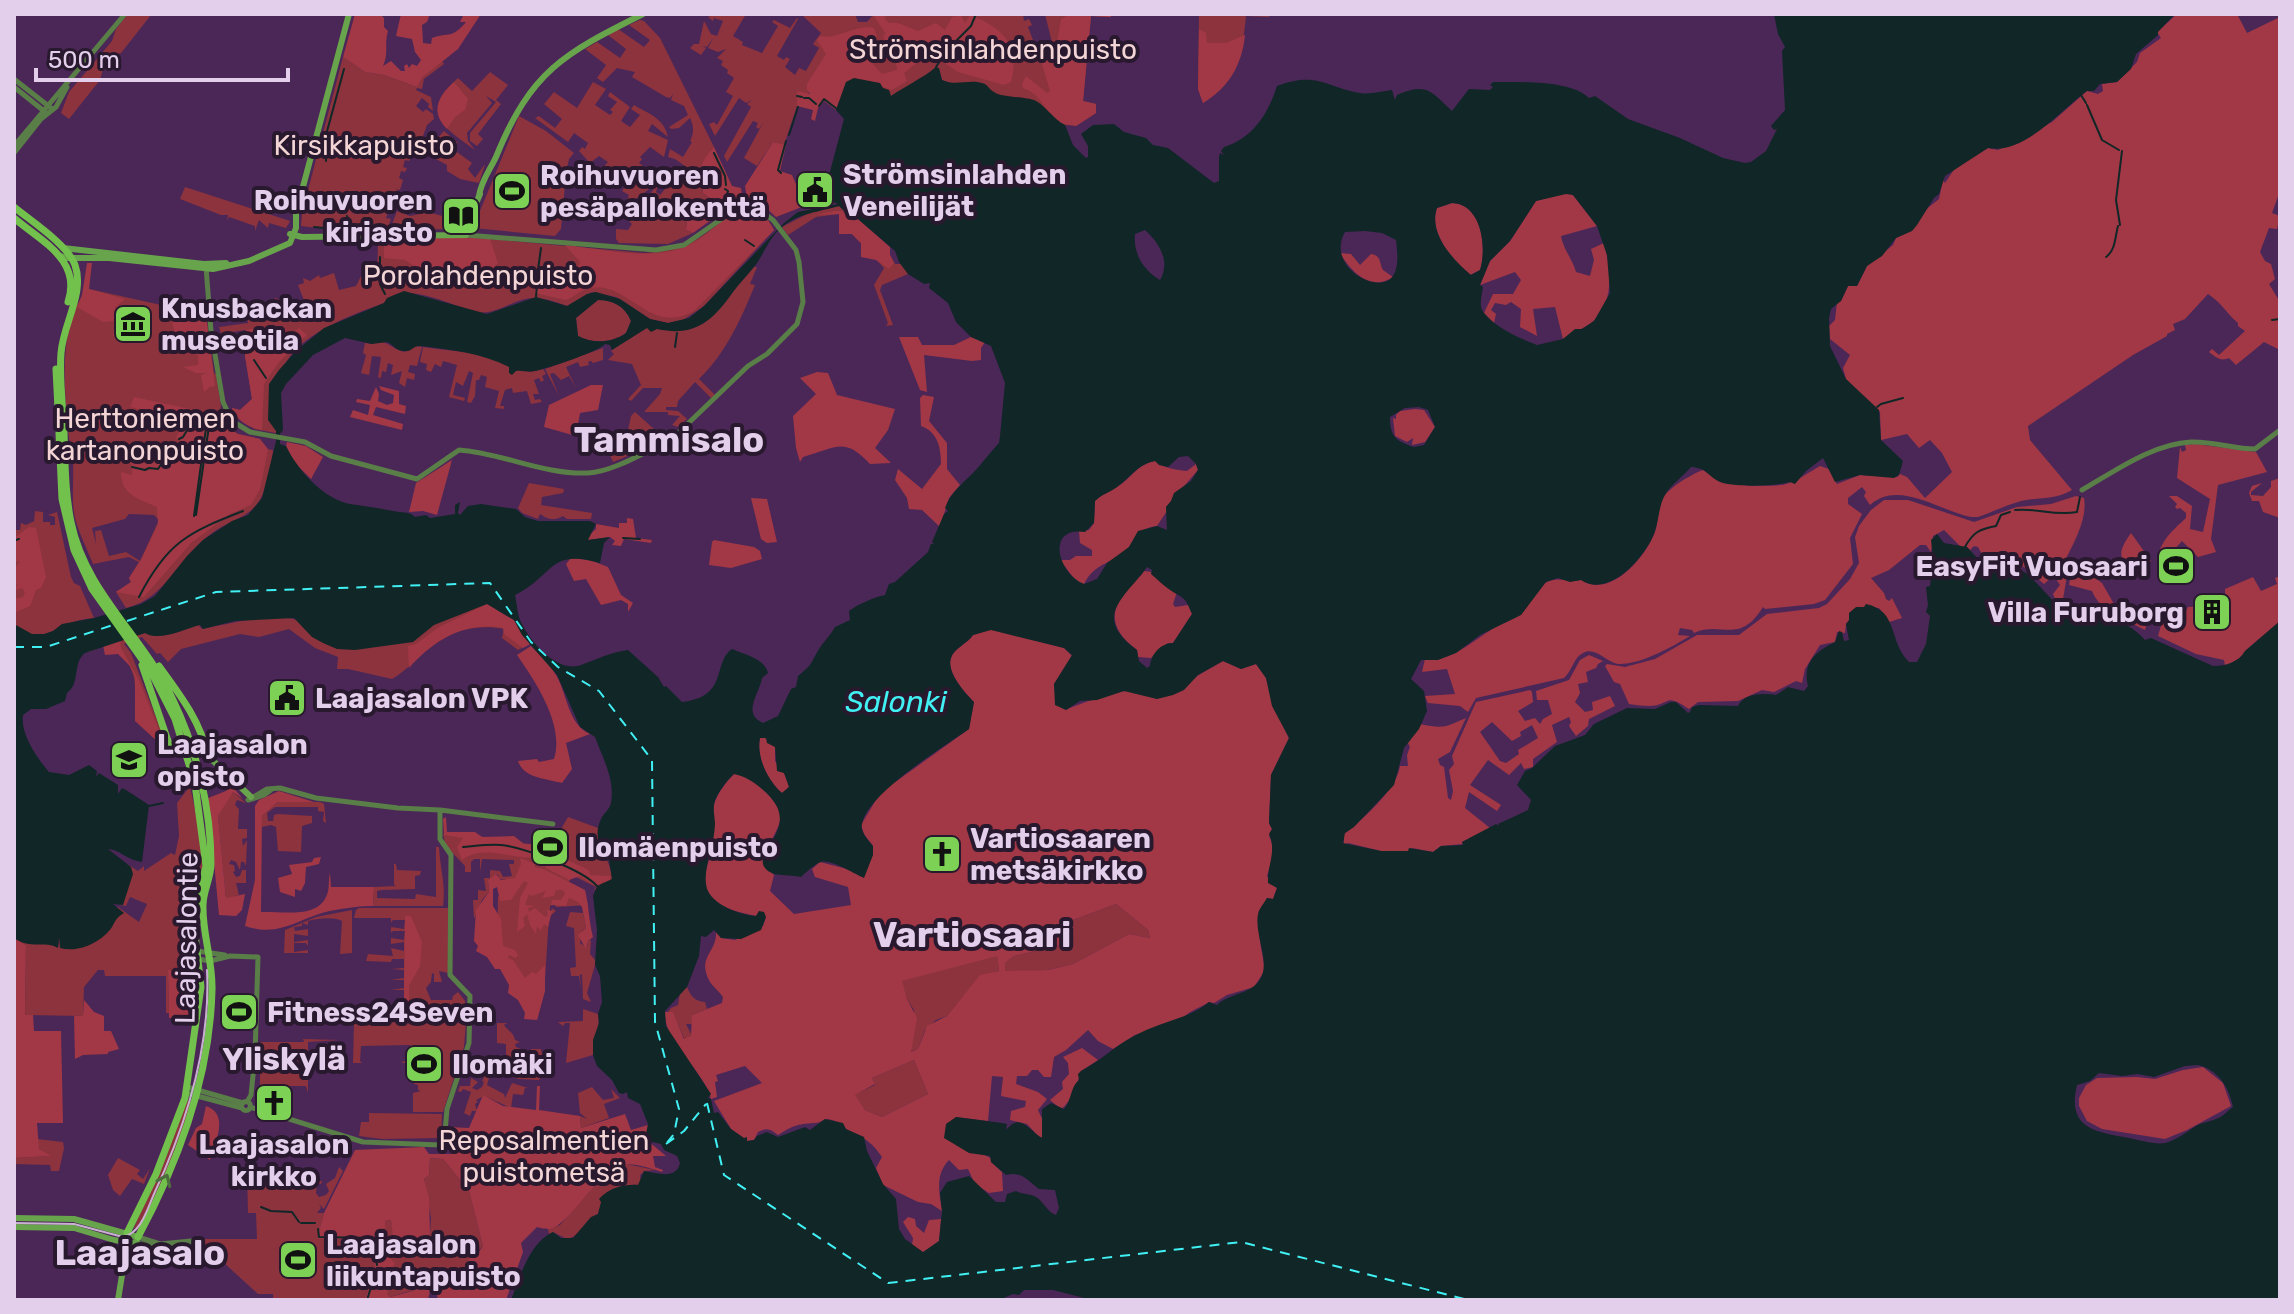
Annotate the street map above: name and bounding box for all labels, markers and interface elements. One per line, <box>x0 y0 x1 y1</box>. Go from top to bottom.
scale bar <box>36 32 288 82</box>
park label: Strömsinlahdenpuisto <box>849 33 1137 66</box>
text: 500 m <box>48 46 120 74</box>
park label: Kirsikkapuisto <box>274 129 454 162</box>
place label: Strömsinlahden Veneilijät <box>843 158 1067 223</box>
place label: Roihuvuoren pesäpallokenttä <box>540 159 767 224</box>
public building icon: Strömsinlahden Veneilijät <box>794 169 836 211</box>
sports icon: Roihuvuoren pesäpallokenttä <box>491 170 533 212</box>
place label: Roihuvuoren kirjasto <box>254 184 433 249</box>
library icon: Roihuvuoren kirjasto <box>440 195 482 237</box>
park label: Porolahdenpuisto <box>363 259 593 292</box>
place label: Knusbackan museotila <box>161 292 332 357</box>
museum icon: Knusbackan museotila <box>112 303 154 345</box>
park label: Herttoniemen kartanonpuisto <box>46 402 244 467</box>
district label: Tammisalo <box>574 418 764 461</box>
sports icon: EasyFit Vuosaari <box>2155 545 2197 587</box>
place label: EasyFit Vuosaari <box>1916 550 2148 583</box>
building icon: Villa Furuborg <box>2191 591 2233 633</box>
place label: Villa Furuborg <box>1988 596 2184 629</box>
public building icon: Laajasalon VPK <box>266 677 308 719</box>
place label: Laajasalon VPK <box>315 682 528 715</box>
water label: Salonki <box>845 684 948 720</box>
place label: Laajasalon opisto <box>157 728 308 793</box>
school or university icon: Laajasalon opisto <box>108 739 150 781</box>
place label: Vartiosaaren metsäkirkko <box>970 822 1151 887</box>
sports icon: Ilomäenpuisto <box>529 826 571 868</box>
place label: Ilomäenpuisto <box>578 831 778 864</box>
church icon: Vartiosaaren metsäkirkko <box>921 833 963 875</box>
street label: Laajasalontie <box>168 852 205 1024</box>
district label: Vartiosaari <box>873 913 1071 956</box>
sports icon: Fitness24Seven <box>218 991 260 1033</box>
place label: Fitness24Seven <box>267 996 494 1029</box>
district label: Yliskylä <box>222 1040 346 1078</box>
sports icon: Ilomäki <box>403 1043 445 1085</box>
place label: Ilomäki <box>452 1048 553 1081</box>
church icon: Laajasalon kirkko <box>253 1082 295 1124</box>
park label: Reposalmentien puistometsä <box>439 1124 649 1189</box>
place label: Laajasalon kirkko <box>199 1128 349 1193</box>
one-way arrow <box>155 1174 171 1188</box>
place label: Laajasalon liikuntapuisto <box>326 1228 521 1293</box>
district label: Laajasalo <box>55 1231 225 1274</box>
sports icon: Laajasalon liikuntapuisto <box>277 1239 319 1281</box>

